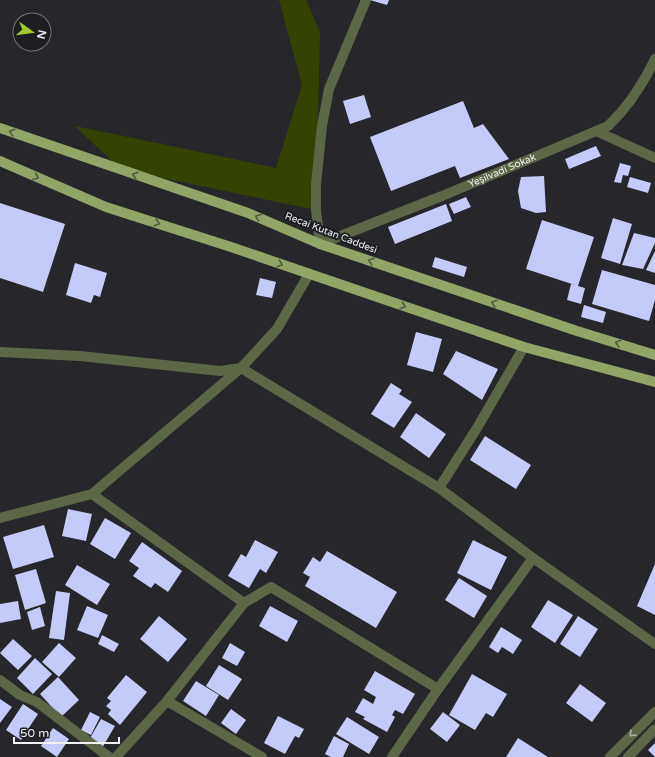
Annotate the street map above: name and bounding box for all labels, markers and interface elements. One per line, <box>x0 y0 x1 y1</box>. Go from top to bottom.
north arrow <box>12 12 52 52</box>
text: N <box>34 28 49 40</box>
one-way arrow <box>9 129 16 137</box>
street label: Yeşilvadi Sokak <box>467 151 538 190</box>
one-way arrow <box>132 171 139 179</box>
one-way arrow <box>32 172 39 180</box>
street label: Recai Kutan Caddesi <box>283 210 379 256</box>
one-way arrow <box>255 214 262 222</box>
one-way arrow <box>153 218 160 227</box>
one-way arrow <box>368 257 375 266</box>
one-way arrow <box>277 259 284 268</box>
one-way arrow <box>491 299 498 307</box>
one-way arrow <box>400 301 407 310</box>
one-way arrow <box>614 339 621 348</box>
scale bar <box>14 719 119 745</box>
text: 50 m <box>20 726 49 740</box>
one-way arrow <box>629 729 637 737</box>

